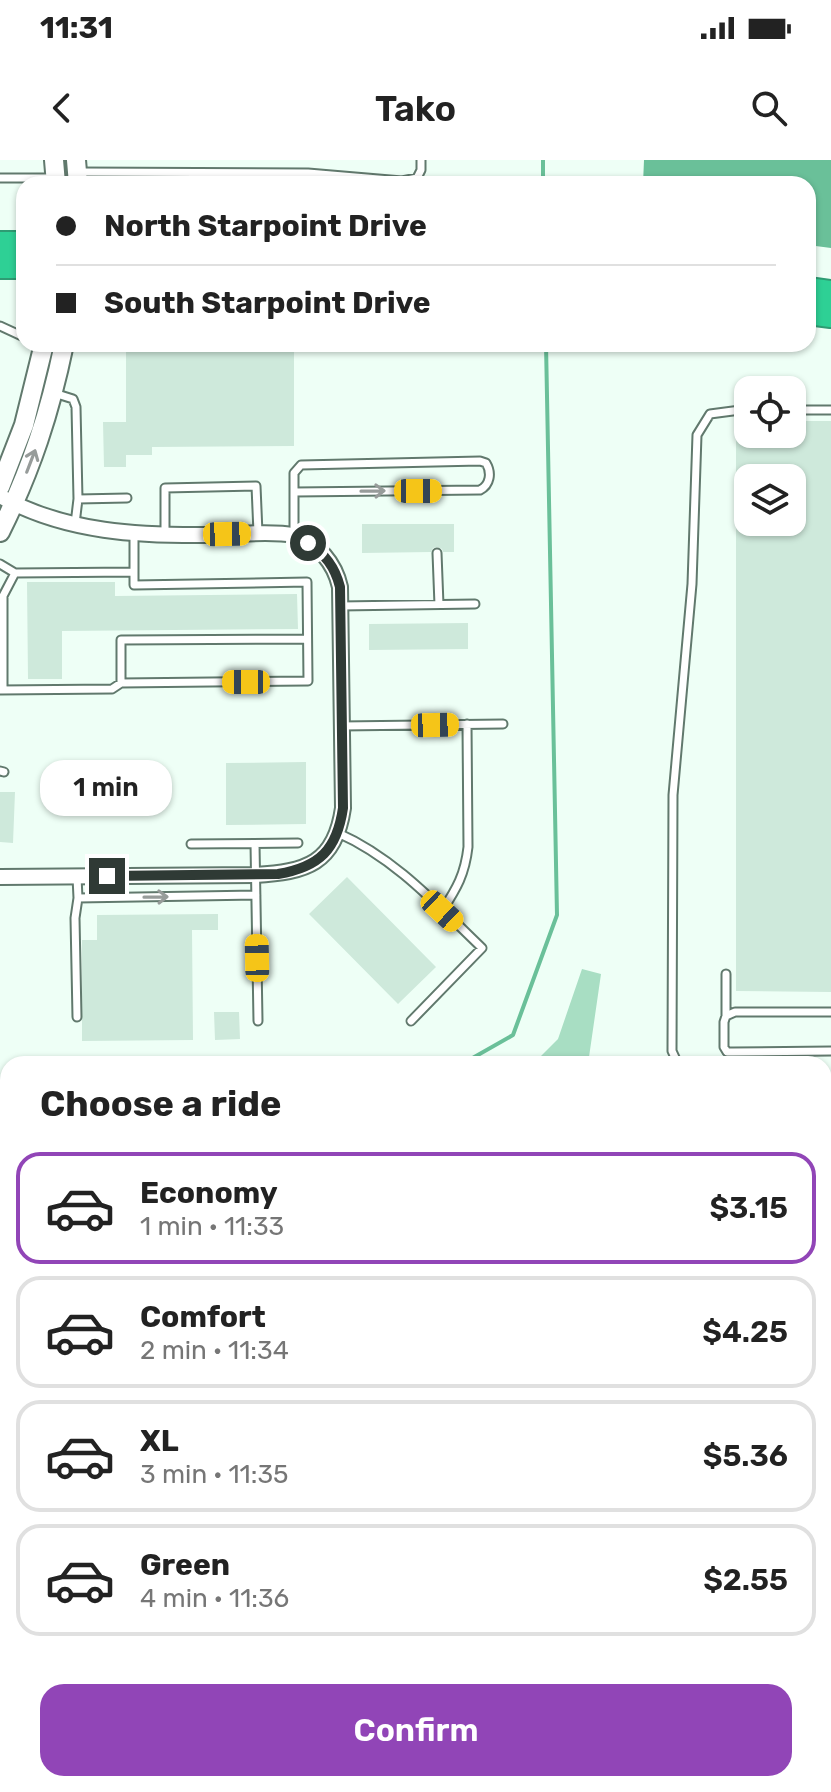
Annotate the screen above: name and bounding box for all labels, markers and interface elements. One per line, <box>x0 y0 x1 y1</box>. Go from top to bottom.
text: 11:31 <box>40 10 113 46</box>
icon: back <box>40 86 84 130</box>
icon: search <box>747 86 791 130</box>
text: Tako <box>375 87 456 130</box>
text: North Starpoint Drive <box>104 208 427 244</box>
text: South Starpoint Drive <box>104 285 431 321</box>
map controls <box>734 376 806 536</box>
button: locate <box>734 376 806 448</box>
one-way arrow <box>25 449 40 474</box>
button: layers <box>734 464 806 536</box>
car <box>394 479 442 503</box>
one-way arrow <box>359 483 386 499</box>
car <box>203 522 251 546</box>
route start <box>290 525 326 561</box>
car <box>222 670 270 694</box>
car <box>411 713 459 737</box>
callout: 1 min <box>41 760 173 816</box>
text: 1 min <box>73 772 139 803</box>
route end <box>89 858 125 894</box>
car <box>416 886 468 936</box>
one-way arrow <box>142 889 169 905</box>
car <box>245 934 269 982</box>
text: Choose a ride <box>40 1082 281 1125</box>
icon: car <box>44 1172 116 1244</box>
text: Economy <box>140 1175 278 1211</box>
text: $3.15 <box>709 1190 788 1226</box>
text: 1 min · 11:33 <box>140 1211 284 1242</box>
icon: car <box>44 1296 116 1368</box>
text: Comfort <box>140 1299 266 1335</box>
text: $4.25 <box>702 1314 788 1350</box>
text: 2 min · 11:34 <box>140 1335 289 1366</box>
icon: car <box>44 1420 116 1492</box>
text: XL <box>140 1423 179 1459</box>
text: $5.36 <box>703 1438 788 1474</box>
text: 3 min · 11:35 <box>140 1459 288 1490</box>
icon: car <box>44 1544 116 1616</box>
text: Green <box>140 1547 230 1583</box>
text: $2.55 <box>703 1562 788 1598</box>
text: 4 min · 11:36 <box>140 1583 289 1614</box>
button: Confirm <box>40 1684 792 1776</box>

